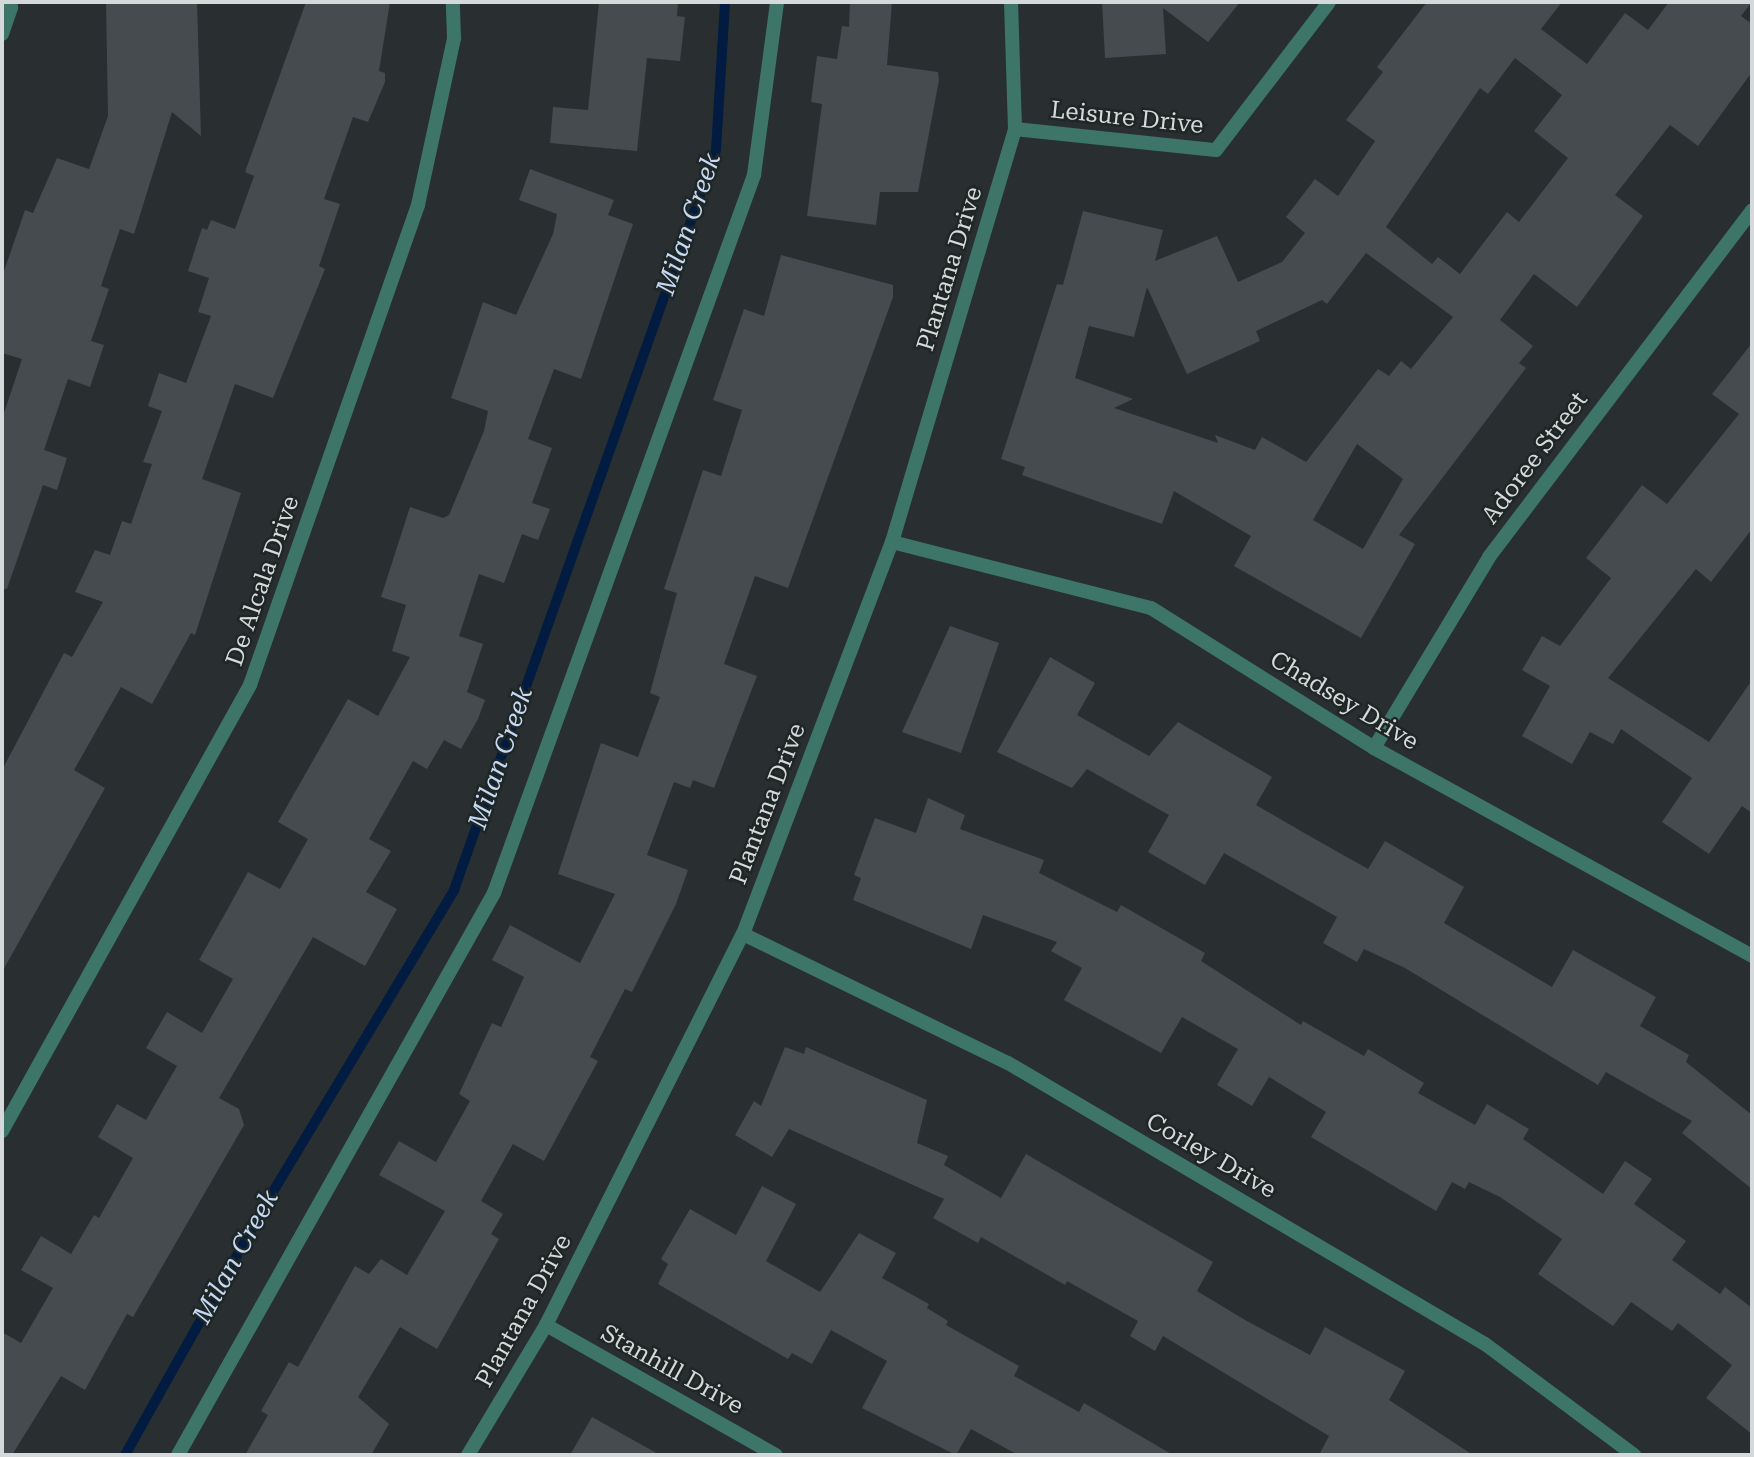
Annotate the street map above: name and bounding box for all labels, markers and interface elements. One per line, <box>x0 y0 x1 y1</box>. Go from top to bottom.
street label: Leisure Drive <box>1049 96 1205 140</box>
water label: Milan Creek <box>650 149 728 299</box>
street label: Plantana Drive <box>911 183 989 355</box>
street label: Adoree Street <box>1476 386 1594 530</box>
street label: De Alcala Drive <box>220 492 306 670</box>
street label: Chadsey Drive <box>1265 645 1423 757</box>
water label: Milan Creek <box>462 683 540 833</box>
street label: Plantana Drive <box>724 719 812 889</box>
street label: Corley Drive <box>1141 1107 1281 1205</box>
water label: Milan Creek <box>187 1185 285 1329</box>
street label: Plantana Drive <box>470 1230 578 1392</box>
street label: Stanhill Drive <box>596 1319 748 1421</box>

